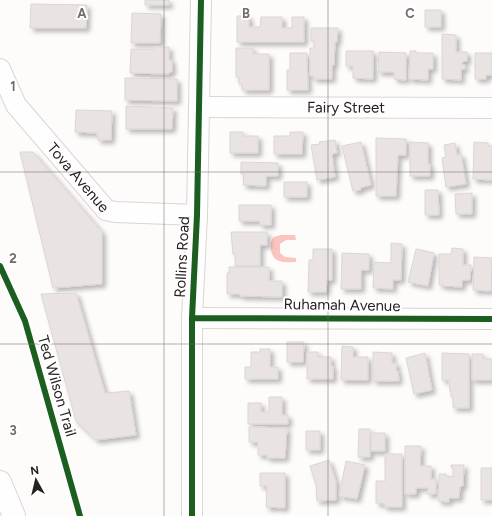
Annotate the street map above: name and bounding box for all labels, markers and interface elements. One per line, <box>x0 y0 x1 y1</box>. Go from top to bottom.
text: A <box>77 6 87 21</box>
text: B <box>242 6 250 21</box>
text: C <box>405 6 415 21</box>
text: 1 <box>10 79 16 94</box>
street label: Fairy Street <box>307 98 385 117</box>
street label: Tova Avenue <box>44 139 113 216</box>
street label: Rollins Road <box>171 216 193 298</box>
text: 2 <box>9 251 17 266</box>
street label: Ruhamah Avenue <box>283 295 401 315</box>
street label: Ted Wilson Trail <box>34 333 80 439</box>
text: 3 <box>9 423 17 438</box>
north arrow <box>16 460 56 500</box>
text: N <box>30 464 40 478</box>

